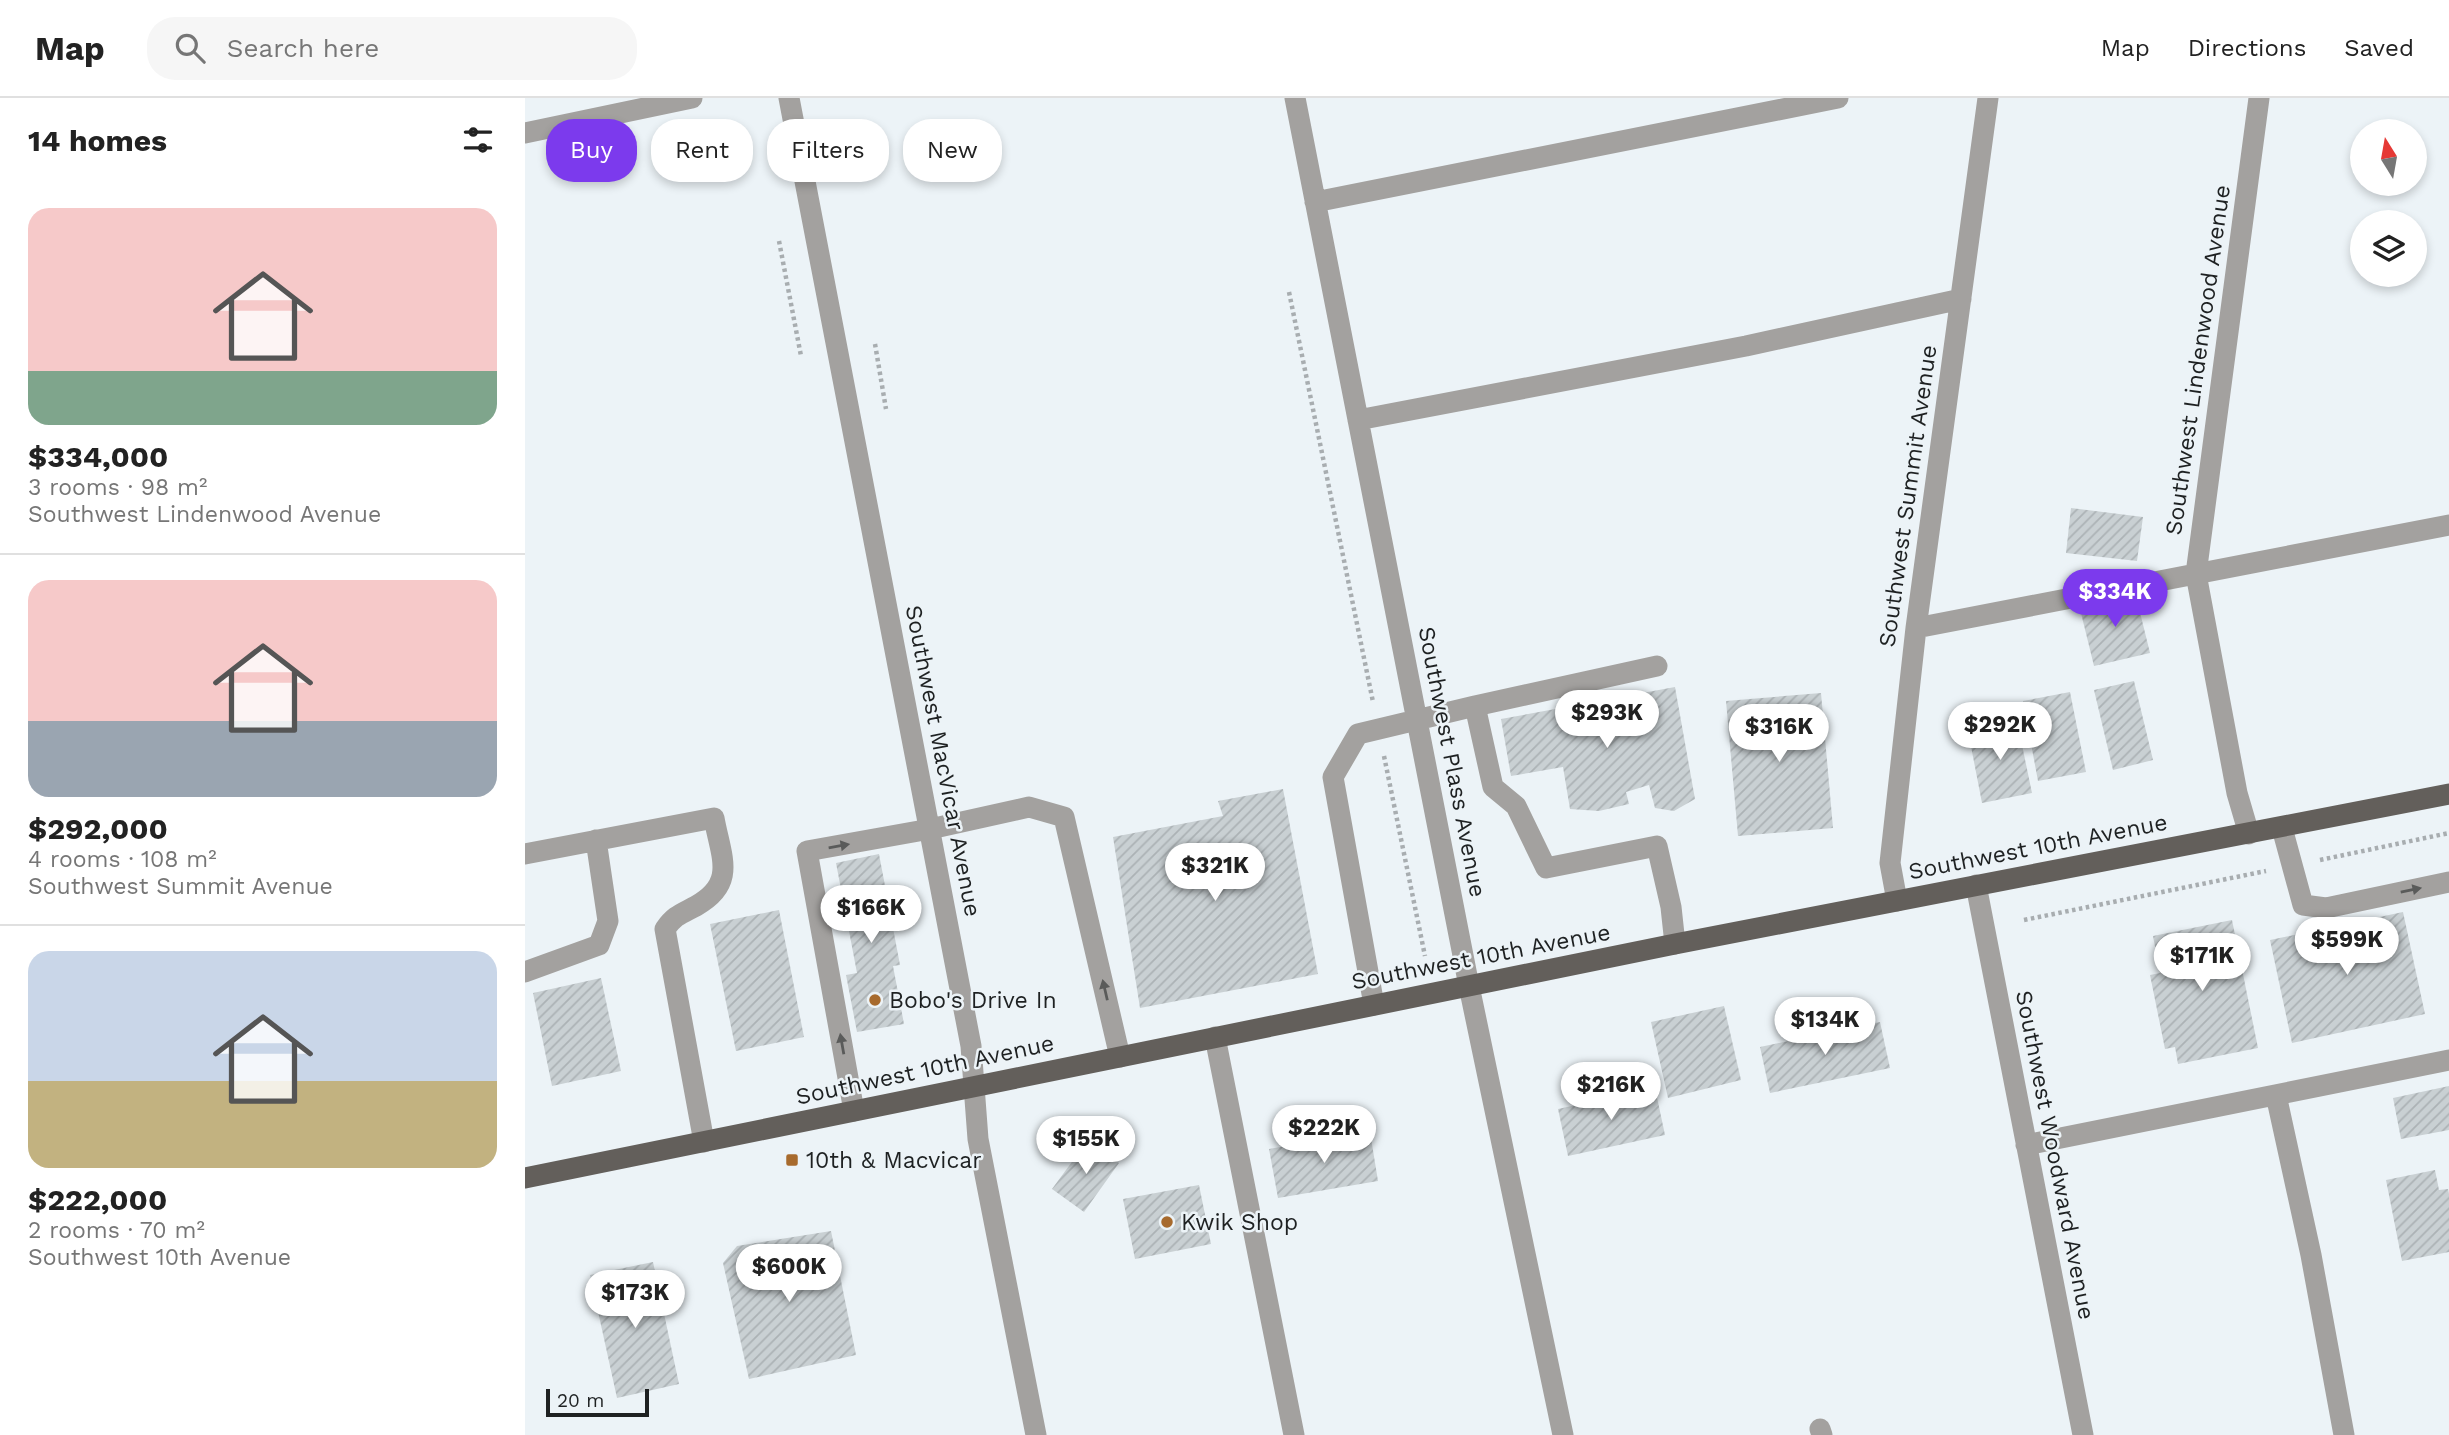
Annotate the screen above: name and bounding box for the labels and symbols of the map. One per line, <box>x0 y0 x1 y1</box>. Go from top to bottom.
north arrow <box>2350 119 2427 196</box>
street label: Southwest Lindenwood Avenue <box>2160 183 2236 537</box>
street label: Southwest Summit Avenue <box>1873 343 1943 649</box>
pin: $334K <box>2066 570 2164 629</box>
street label: Southwest MacVicar Avenue <box>900 603 986 919</box>
street label: Southwest Plass Avenue <box>1413 625 1491 899</box>
pin: $293K <box>1558 690 1656 750</box>
pin: $292K <box>1951 702 2049 762</box>
pin: $316K <box>1730 704 1828 764</box>
street label: Southwest 10th Avenue <box>1906 809 2170 885</box>
one-way arrow <box>828 840 850 851</box>
pin: $321K <box>1166 844 1264 903</box>
one-way arrow <box>2400 885 2422 896</box>
pin: $166K <box>822 886 920 945</box>
pin: $599K <box>2298 918 2396 977</box>
street label: Southwest 10th Avenue <box>1349 919 1613 995</box>
pin: $171K <box>2153 934 2251 993</box>
one-way arrow <box>1099 979 1110 1001</box>
place label: Bobo's Drive In <box>889 987 1057 1014</box>
street label: Southwest Woodward Avenue <box>2010 988 2100 1322</box>
marker: Bobo's Drive In <box>867 992 883 1008</box>
pin: $134K <box>1776 998 1874 1057</box>
street label: Southwest 10th Avenue <box>794 1029 1056 1111</box>
one-way arrow <box>836 1033 847 1055</box>
pin: $216K <box>1562 1062 1660 1122</box>
pin: $222K <box>1275 1105 1373 1165</box>
pin: $155K <box>1037 1116 1135 1176</box>
place label: 10th & Macvicar <box>806 1147 982 1174</box>
marker: 10th & Macvicar <box>784 1152 800 1168</box>
place label: Kwik Shop <box>1181 1209 1298 1236</box>
marker: Kwik Shop <box>1159 1214 1175 1230</box>
pin: $600K <box>740 1244 838 1304</box>
pin: $173K <box>586 1270 684 1330</box>
scale bar <box>546 1386 649 1418</box>

